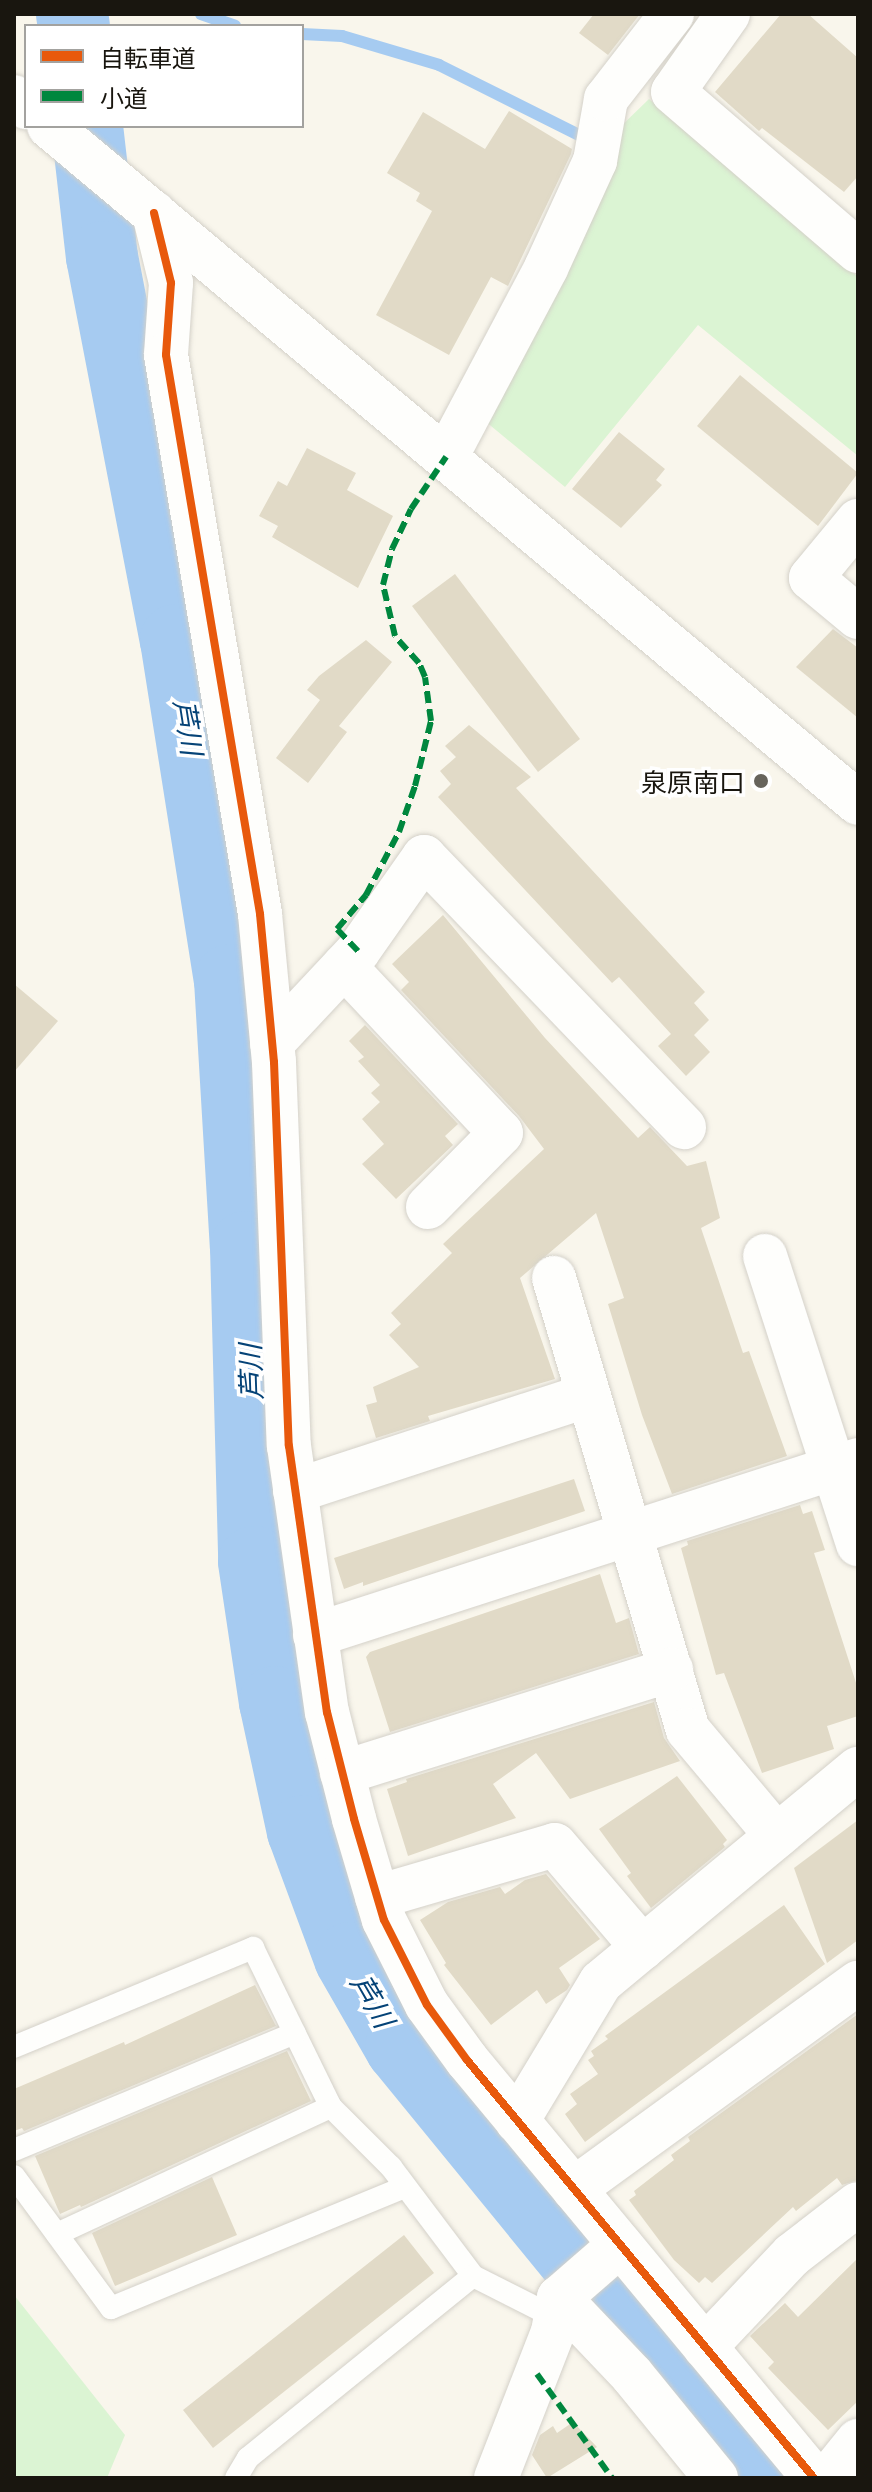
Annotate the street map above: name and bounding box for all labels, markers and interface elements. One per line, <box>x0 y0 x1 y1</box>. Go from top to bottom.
legend <box>24 24 304 128</box>
text: 自転車道 <box>100 39 196 74</box>
text: 小道 <box>100 79 148 114</box>
water label: 芦川 <box>169 697 211 757</box>
place label: 泉原南口 <box>641 765 745 797</box>
marker: 泉原南口 <box>752 772 770 790</box>
water label: 芦川 <box>231 1343 267 1401</box>
water label: 芦川 <box>345 1967 403 2033</box>

